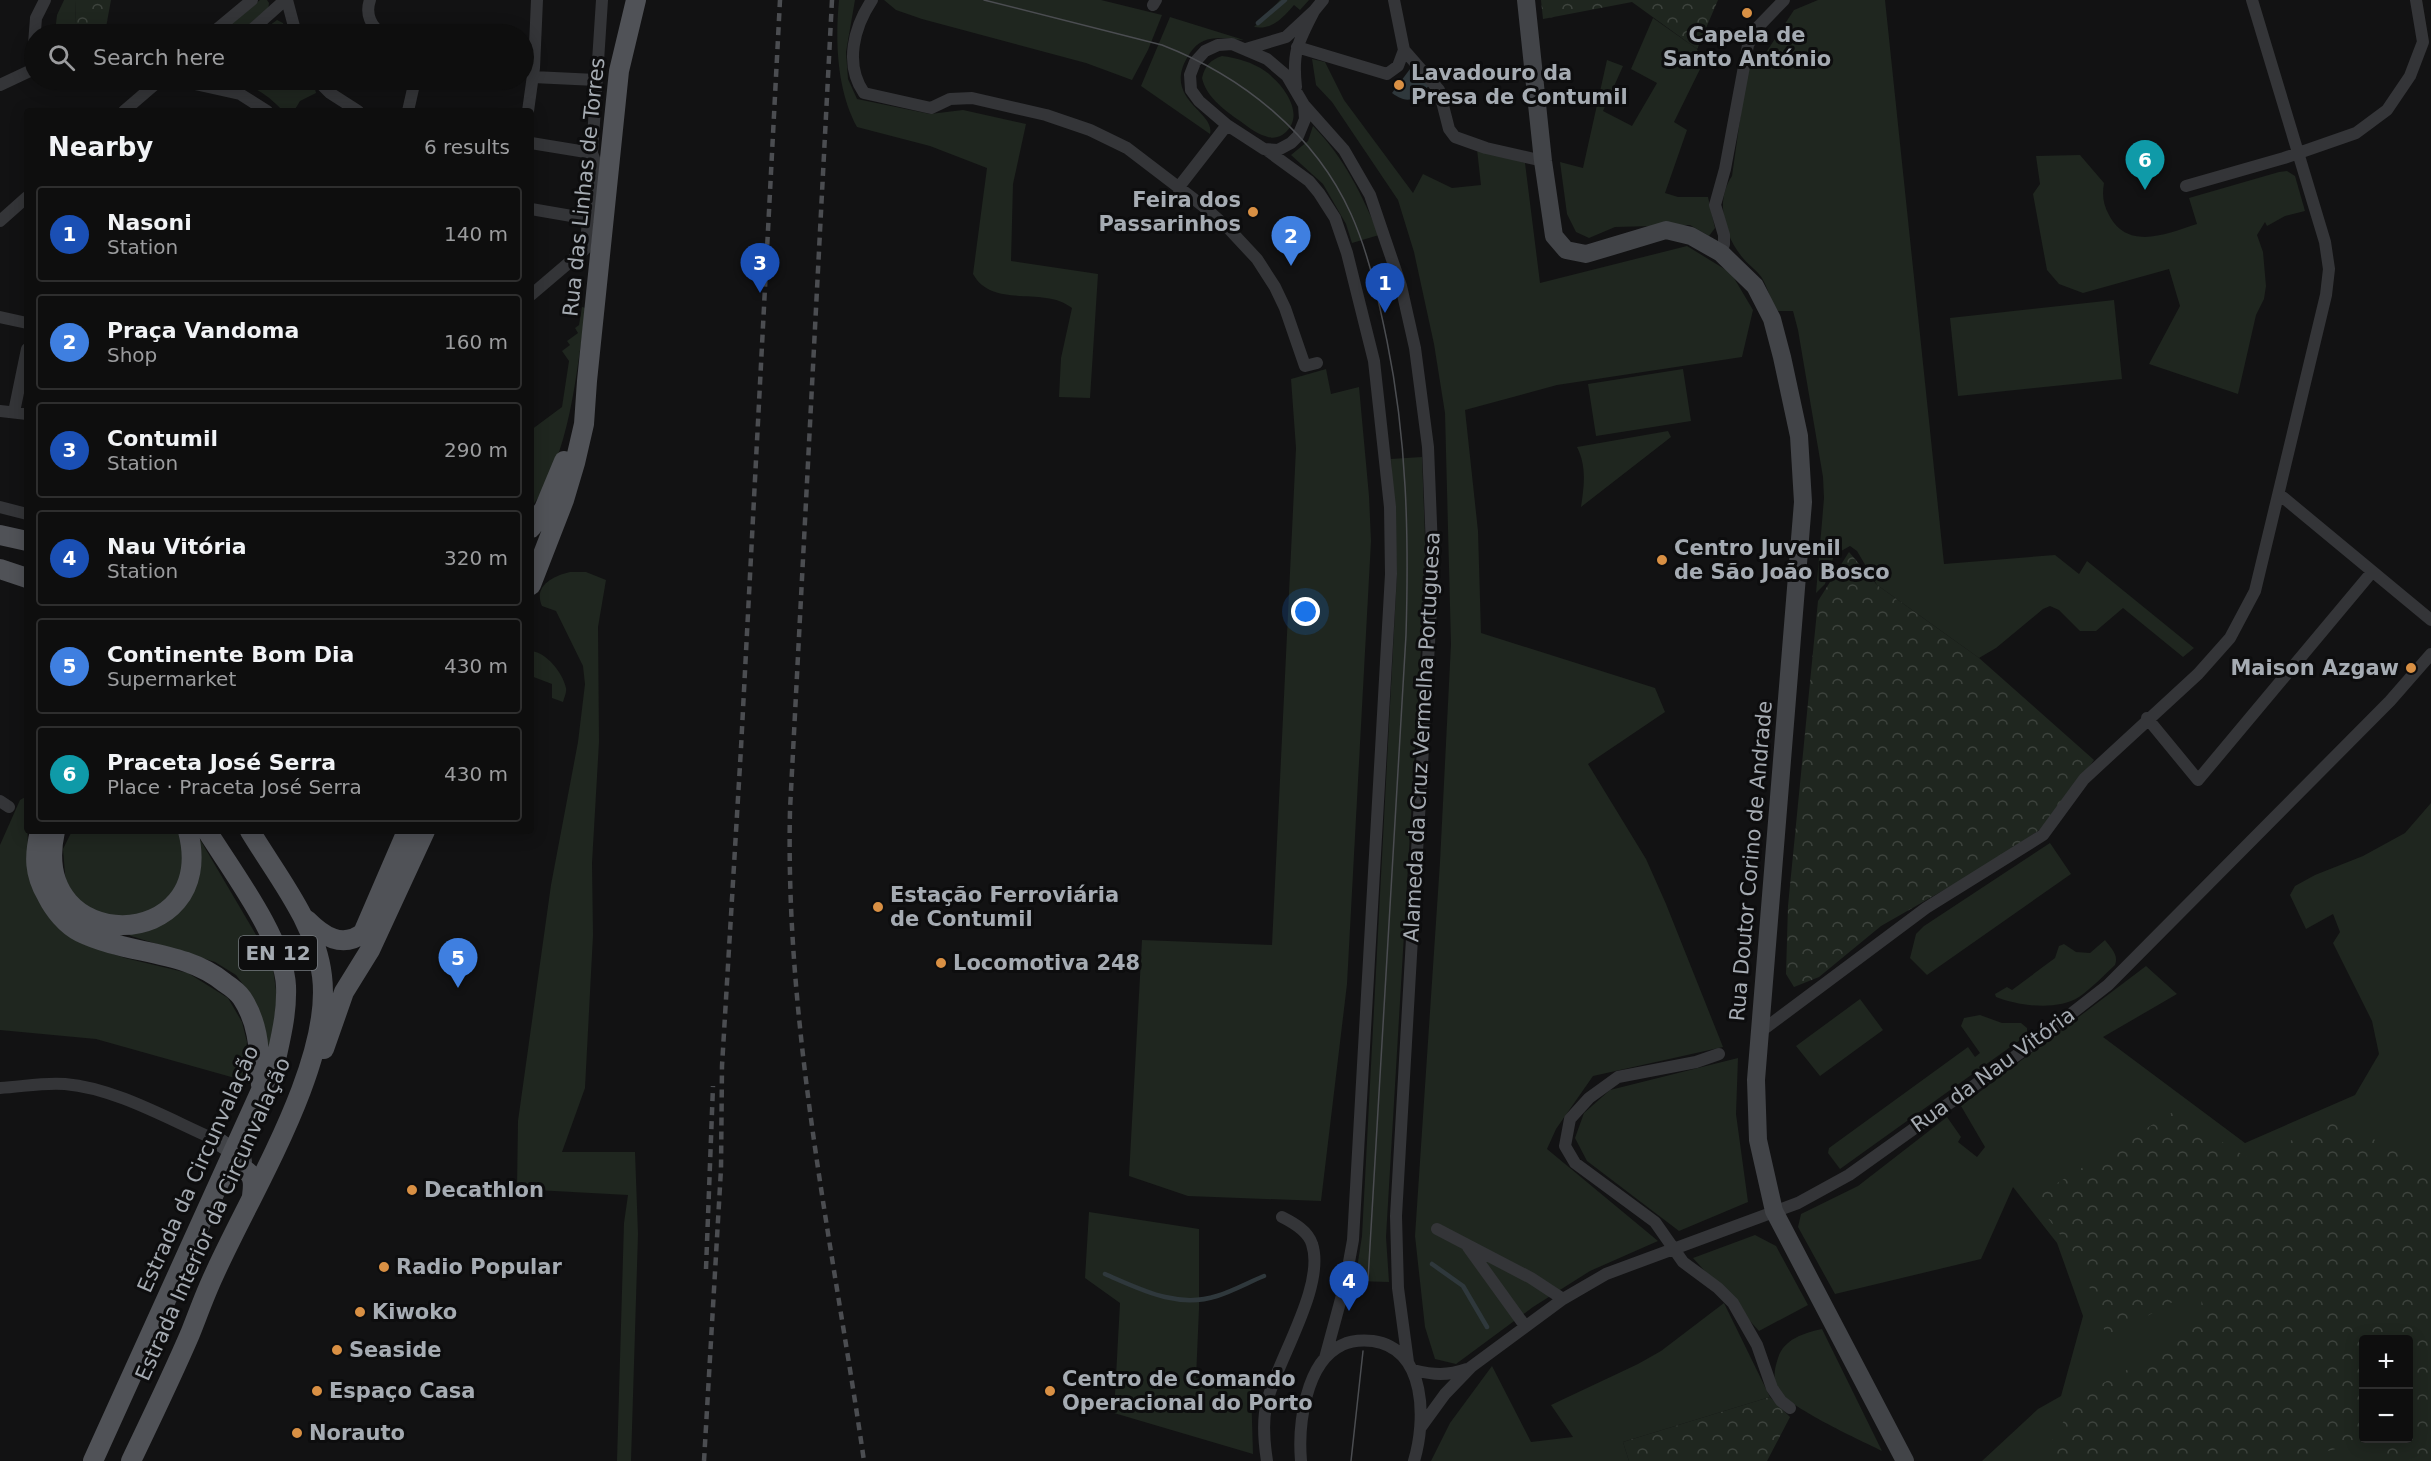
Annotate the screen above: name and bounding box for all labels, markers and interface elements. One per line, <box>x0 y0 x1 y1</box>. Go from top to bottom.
marker: Capela de Santo António <box>1740 6 1754 20</box>
place label: Capela de Santo António <box>1663 23 1831 71</box>
search box <box>24 24 534 90</box>
icon: search <box>45 41 78 74</box>
text: Search here <box>93 45 225 70</box>
street label: Rua das Linhas de Torres <box>558 56 610 318</box>
place label: Lavadouro da Presa de Contumil <box>1411 61 1628 109</box>
marker: Lavadouro da Presa de Contumil <box>1392 78 1406 92</box>
text: Nearby <box>48 132 153 162</box>
text: 6 results <box>424 135 510 159</box>
pin: 6 <box>2126 140 2164 190</box>
place label: Feira dos Passarinhos <box>1098 188 1241 236</box>
marker: Feira dos Passarinhos <box>1246 205 1260 219</box>
text: Nasoni <box>107 210 192 235</box>
pin: 2 <box>1272 216 1310 266</box>
text: 1 <box>63 222 76 246</box>
text: 140 m <box>444 222 508 246</box>
text: Station <box>107 235 178 259</box>
pin: 3 <box>740 244 780 293</box>
pin: 1 <box>1366 264 1404 313</box>
text: Praça Vandoma <box>107 318 299 343</box>
text: 2 <box>63 330 76 354</box>
text: 160 m <box>444 330 508 354</box>
text: Shop <box>107 343 157 367</box>
text: Contumil <box>107 426 218 451</box>
text: 3 <box>63 438 76 462</box>
text: 290 m <box>444 438 508 462</box>
text: Station <box>107 451 178 475</box>
street label: Alameda da Cruz Vermelha Portuguesa <box>1399 531 1445 943</box>
text: Nau Vitória <box>107 534 247 559</box>
place label: Centro Juvenil de São João Bosco <box>1674 536 1890 584</box>
text: 4 <box>63 546 76 570</box>
text: 320 m <box>444 546 508 570</box>
marker: Centro Juvenil de São João Bosco <box>1655 553 1669 567</box>
text: Station <box>107 559 178 583</box>
your location <box>1291 597 1320 626</box>
text: Continente Bom Dia <box>107 642 354 667</box>
text: 5 <box>63 654 76 678</box>
text: 430 m <box>444 654 508 678</box>
place label: Maison Azgaw <box>2230 656 2399 680</box>
marker: Maison Azgaw <box>2404 661 2418 675</box>
text: Supermarket <box>107 667 236 691</box>
street label: Rua Doutor Corino de Andrade <box>1725 700 1777 1022</box>
text: Praceta José Serra <box>107 750 336 775</box>
text: 6 <box>63 762 76 786</box>
text: 430 m <box>444 762 508 786</box>
text: Place · Praceta José Serra <box>107 775 362 799</box>
place label: Estação Ferroviária de Contumil <box>890 883 1119 931</box>
marker: Estação Ferroviária de Contumil <box>871 900 885 914</box>
road number: EN 12 <box>239 936 317 970</box>
pin: 5 <box>438 938 478 988</box>
place label: Locomotiva 248 <box>953 951 1140 975</box>
marker: Locomotiva 248 <box>934 956 948 970</box>
street label: Rua da Nau Vitória <box>1907 1003 2079 1137</box>
street label: Estrada da Circunvalação <box>133 1042 263 1296</box>
street label: Estrada Interior da Circunvalação <box>131 1054 295 1384</box>
place label: Decathlon <box>424 1178 544 1202</box>
marker: Decathlon <box>405 1183 419 1197</box>
place label: Radio Popular <box>396 1255 562 1279</box>
marker: Radio Popular <box>377 1260 391 1274</box>
pin: 4 <box>1330 1262 1368 1311</box>
place label: Kiwoko <box>372 1300 457 1324</box>
marker: Kiwoko <box>353 1305 367 1319</box>
map controls <box>2359 1335 2413 1443</box>
button: + <box>2359 1335 2413 1389</box>
place label: Seaside <box>349 1338 442 1362</box>
marker: Seaside <box>330 1343 344 1357</box>
place label: Centro de Comando Operacional do Porto <box>1062 1367 1313 1415</box>
place label: Espaço Casa <box>329 1379 476 1403</box>
marker: Espaço Casa <box>310 1384 324 1398</box>
marker: Centro de Comando Operacional do Porto <box>1043 1384 1057 1398</box>
button: − <box>2359 1389 2413 1443</box>
place label: Norauto <box>309 1421 405 1445</box>
marker: Norauto <box>290 1426 304 1440</box>

